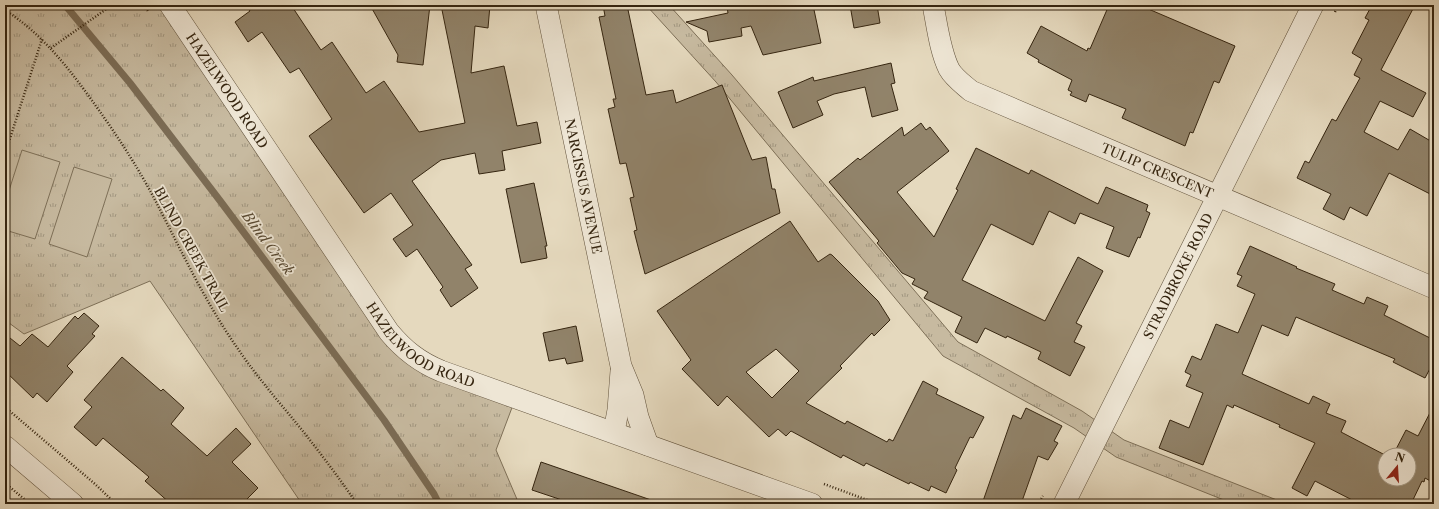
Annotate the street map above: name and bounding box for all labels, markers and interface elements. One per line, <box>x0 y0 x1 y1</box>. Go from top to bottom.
street label: HAZELWOOD ROAD <box>183 30 272 151</box>
street label: NARCISSUS AVENUE <box>562 117 605 255</box>
street label: TULIP CRESCENT <box>1099 139 1216 201</box>
street label: BLIND CREEK TRAIL <box>151 184 233 314</box>
water label: Blind Creek <box>238 207 298 279</box>
street label: STRADBROKE ROAD <box>1140 210 1216 341</box>
street label: HAZELWOOD ROAD <box>363 299 477 390</box>
north arrow <box>1377 447 1417 487</box>
text: N <box>1393 449 1407 466</box>

